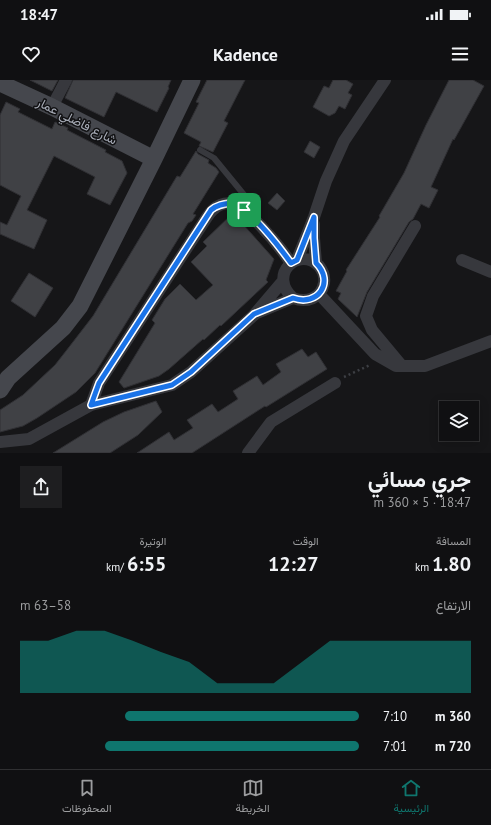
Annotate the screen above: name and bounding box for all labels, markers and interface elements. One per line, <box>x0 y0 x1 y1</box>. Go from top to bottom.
text: 18:47 <box>20 5 58 24</box>
icon: heart <box>20 43 42 65</box>
text: Kadence <box>213 43 278 66</box>
icon: menu <box>449 43 471 65</box>
street label: شارع فاضلي عمار <box>32 93 120 150</box>
pin <box>227 193 261 227</box>
icon: arrive <box>233 199 255 221</box>
map controls <box>439 401 479 441</box>
button: layers <box>439 401 479 441</box>
text: جري مسائي <box>368 465 471 493</box>
button: share <box>20 466 62 508</box>
text: 18:47 · 5 × 360 m <box>373 494 471 511</box>
text: الوتيرة <box>139 534 166 548</box>
text: الوقت <box>293 534 319 548</box>
text: المسافة <box>436 534 471 548</box>
text: 6:55 <box>127 551 166 577</box>
text: 12:27 <box>268 551 319 577</box>
text: 1.80 <box>432 551 471 577</box>
text: /km <box>106 560 127 574</box>
text: km <box>415 560 432 574</box>
text: 58–63 m <box>20 597 71 614</box>
text: الارتفاع <box>436 597 471 614</box>
text: 7:10 <box>383 708 407 725</box>
text: 360 m <box>435 708 471 725</box>
text: 7:01 <box>383 738 407 755</box>
text: 720 m <box>435 738 471 755</box>
tab: المحفوظات <box>62 777 112 818</box>
tab: الخريطة <box>236 777 270 818</box>
tab: الرئيسية <box>393 777 429 818</box>

